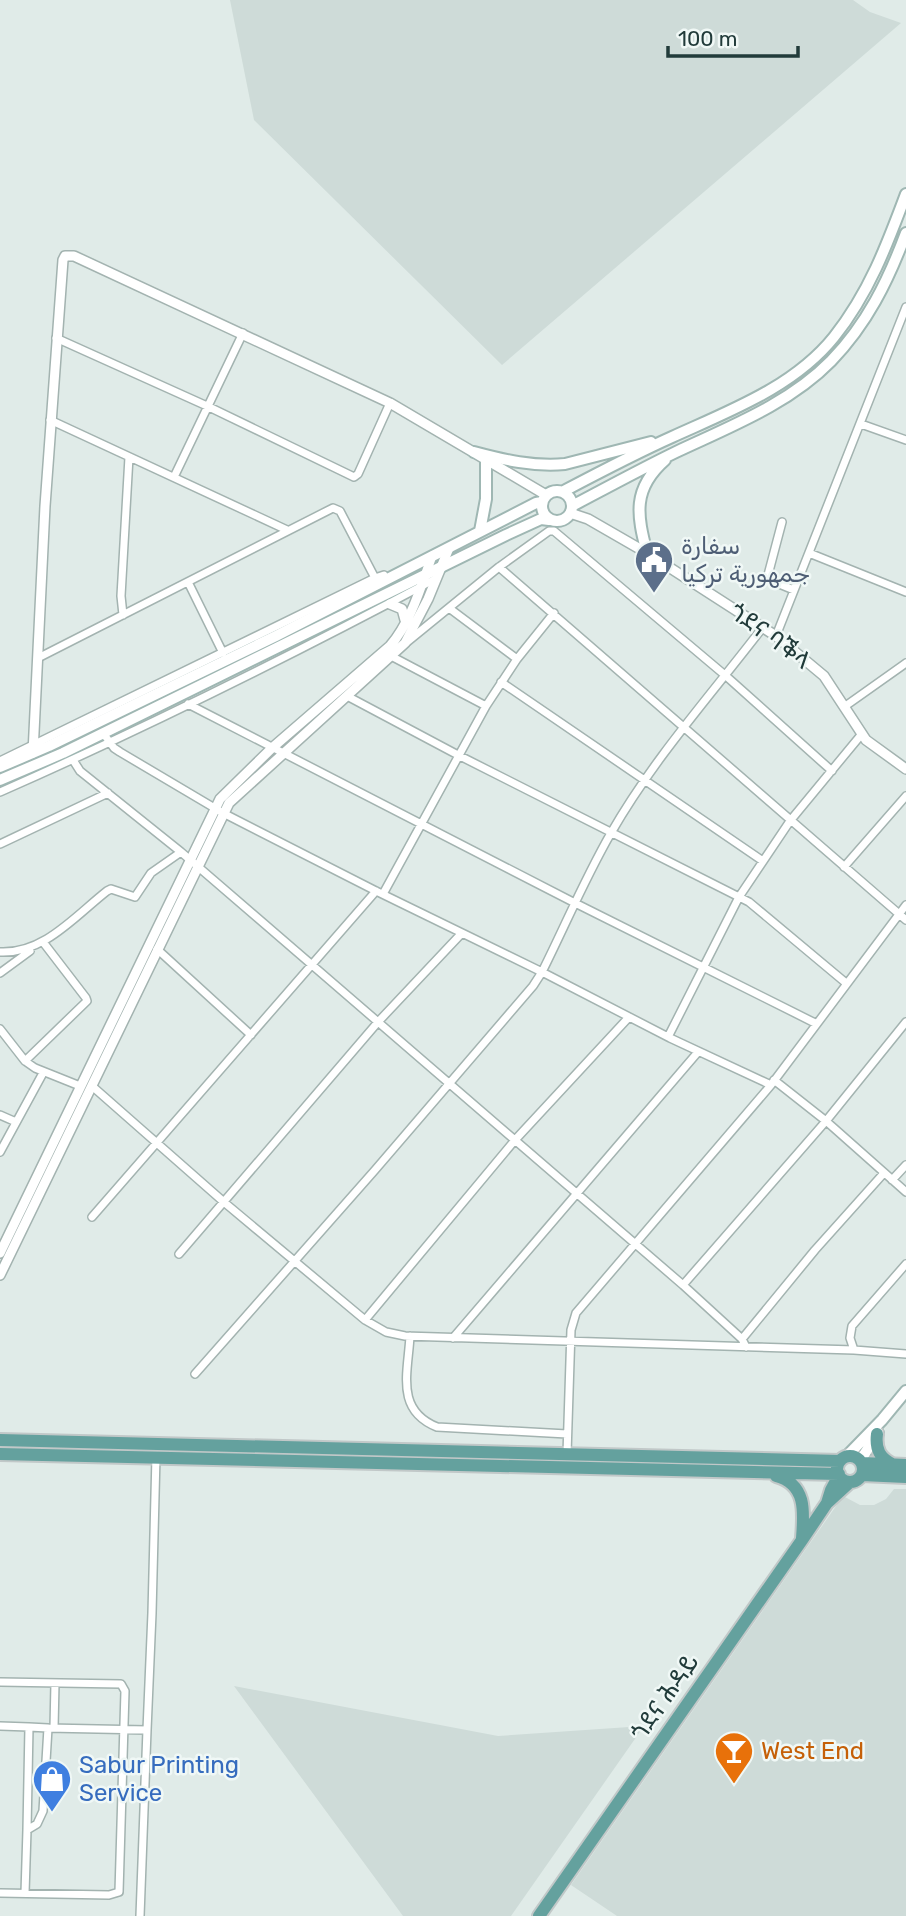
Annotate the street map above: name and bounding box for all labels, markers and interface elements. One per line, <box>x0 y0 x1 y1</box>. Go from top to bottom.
scale bar <box>668 14 797 58</box>
text: 100 m <box>678 26 737 51</box>
place label: سفارة جمهورية تركيا <box>681 532 810 588</box>
public building icon: سفارة جمهورية تركيا <box>633 539 675 594</box>
street label: ጎደና ባቕላ <box>724 597 816 675</box>
street label: ጎደና ሕዳይ <box>625 1649 705 1745</box>
bar icon: West End <box>713 1730 755 1785</box>
place label: West End <box>761 1737 864 1765</box>
place label: Sabur Printing Service <box>79 1751 239 1807</box>
shop icon: Sabur Printing Service <box>31 1758 73 1813</box>

